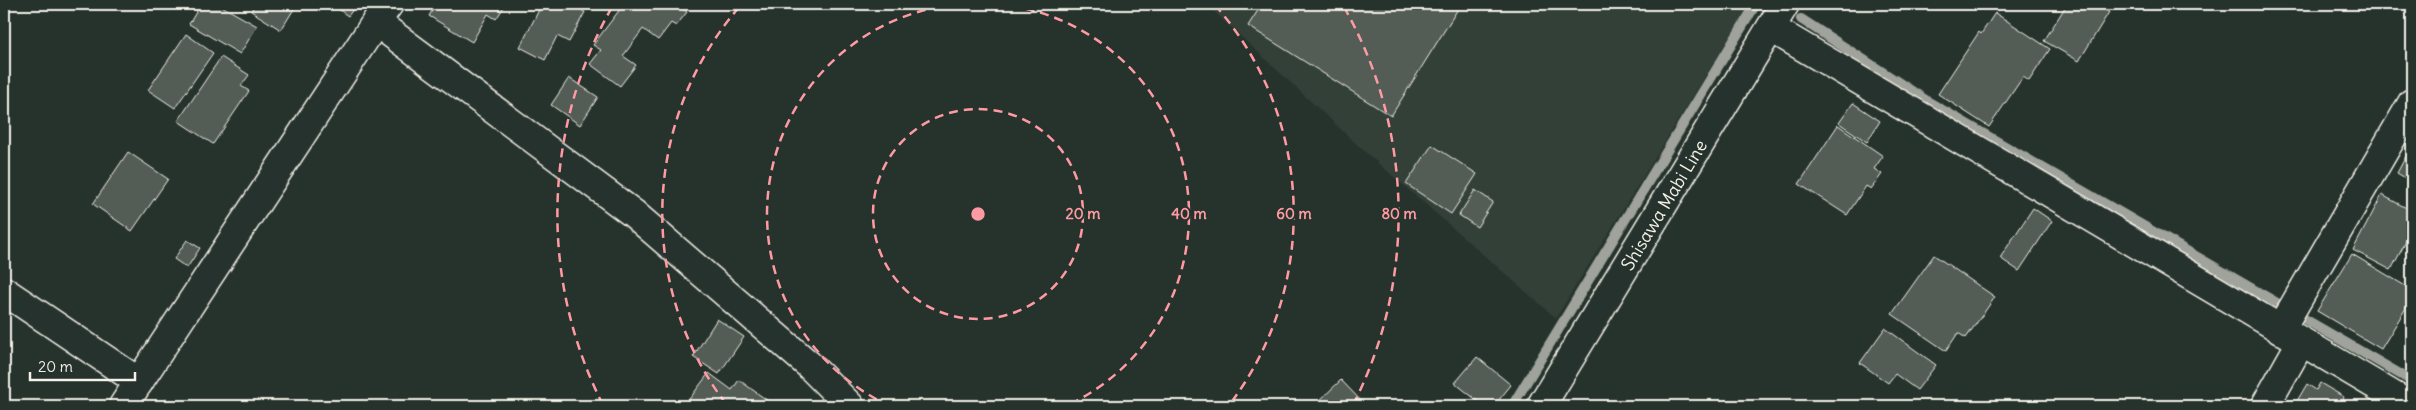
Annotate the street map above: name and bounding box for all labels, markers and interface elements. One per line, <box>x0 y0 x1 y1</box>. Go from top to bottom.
street label: Shisawa Mabi Line <box>1616 135 1712 275</box>
text: 20 m <box>1066 204 1100 223</box>
text: 40 m <box>1171 204 1207 223</box>
text: 60 m <box>1276 204 1312 223</box>
text: 80 m <box>1381 204 1417 223</box>
centre of rings <box>969 205 987 223</box>
scale bar <box>30 350 135 382</box>
text: 20 m <box>38 357 73 376</box>

